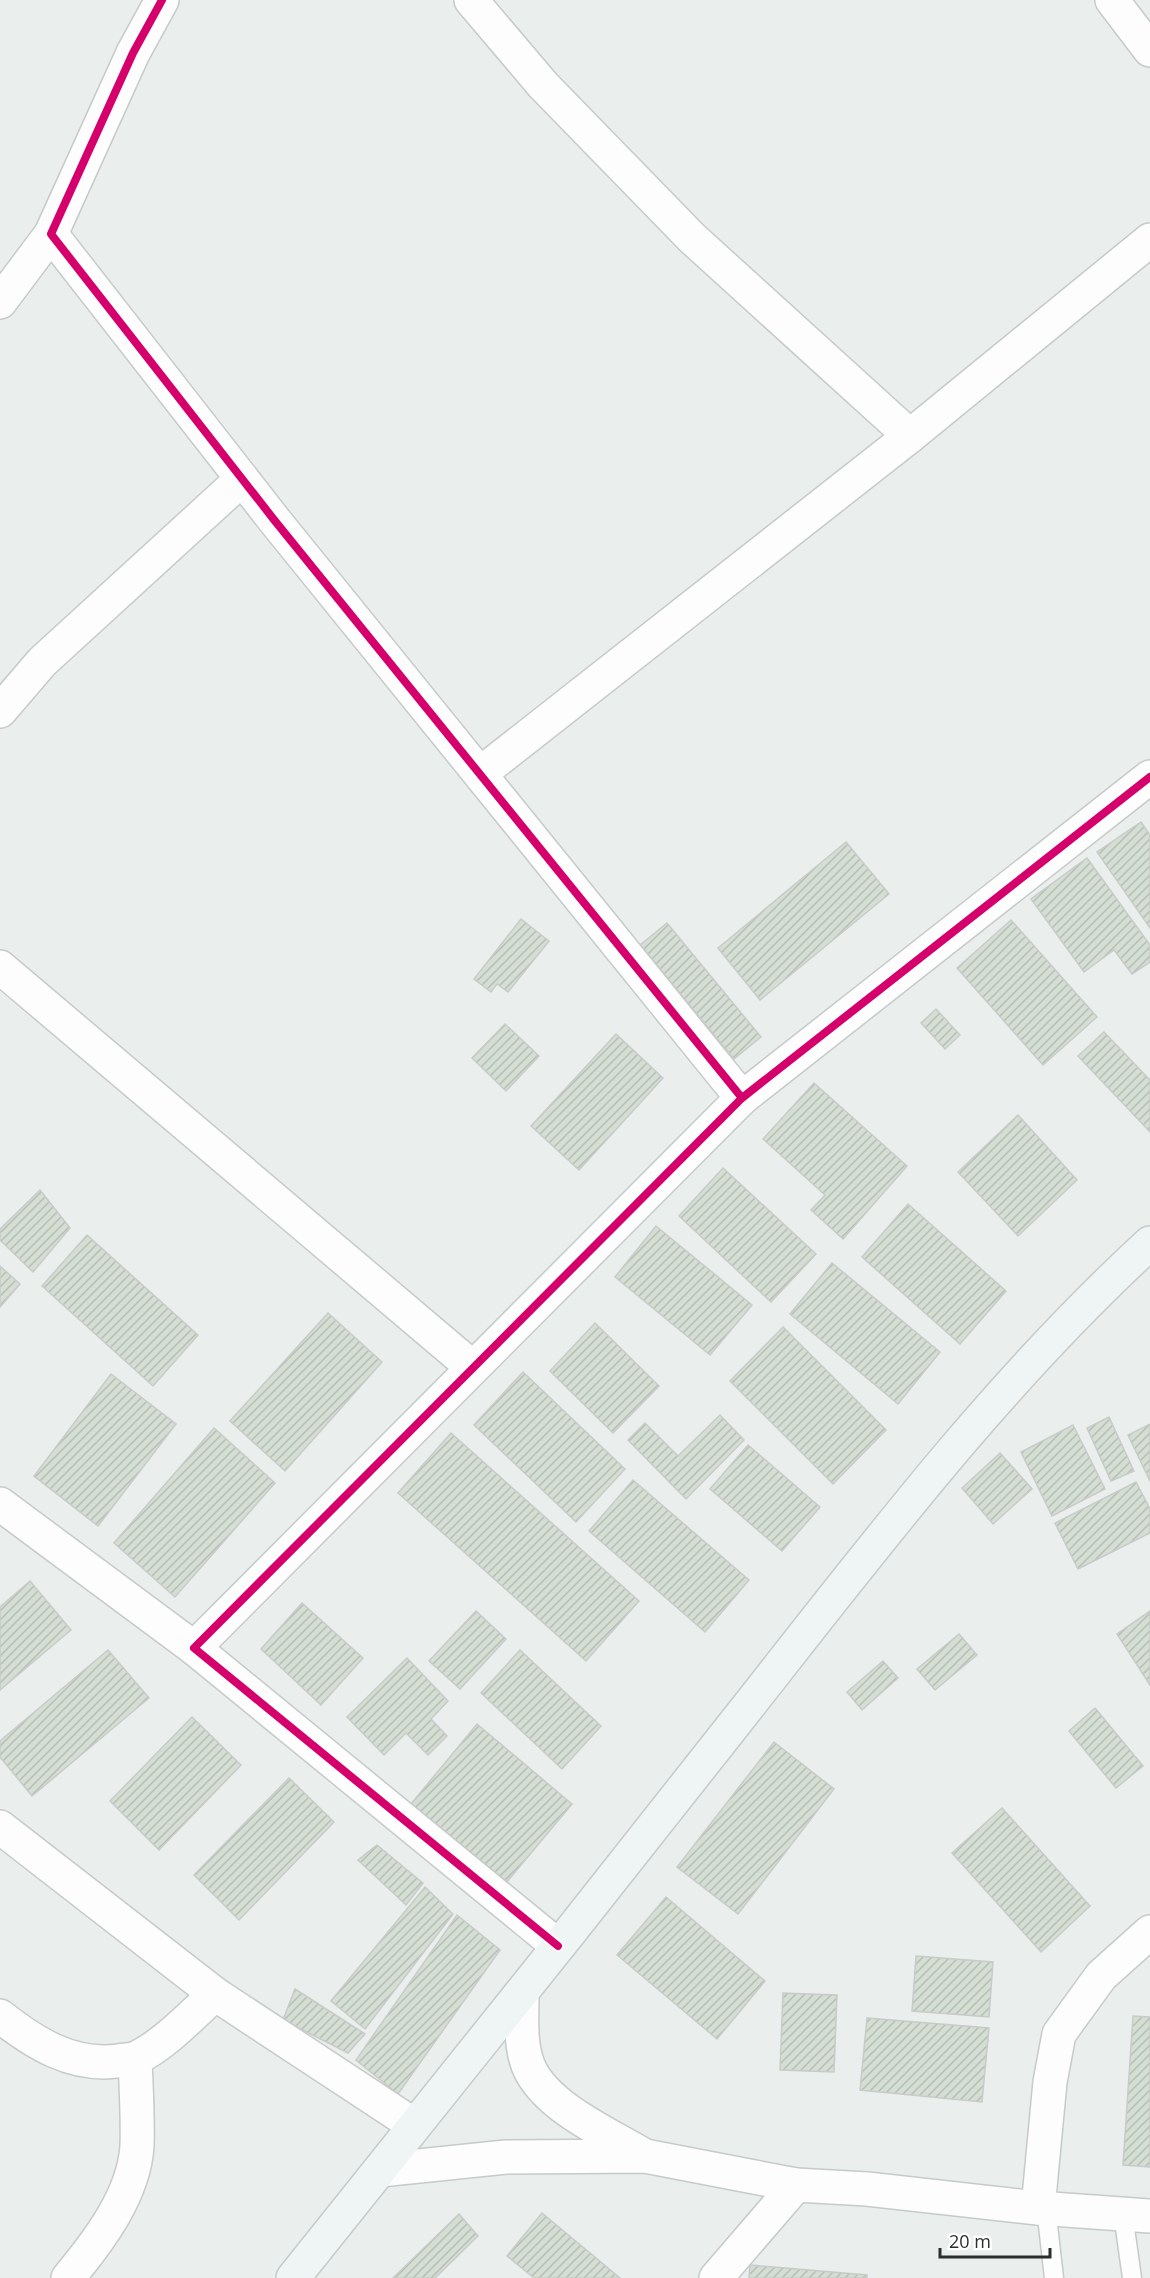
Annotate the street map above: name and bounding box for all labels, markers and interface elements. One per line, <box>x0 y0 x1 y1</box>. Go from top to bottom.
scale bar <box>940 2221 1050 2259</box>
text: 20 m <box>949 2229 991 2253</box>

